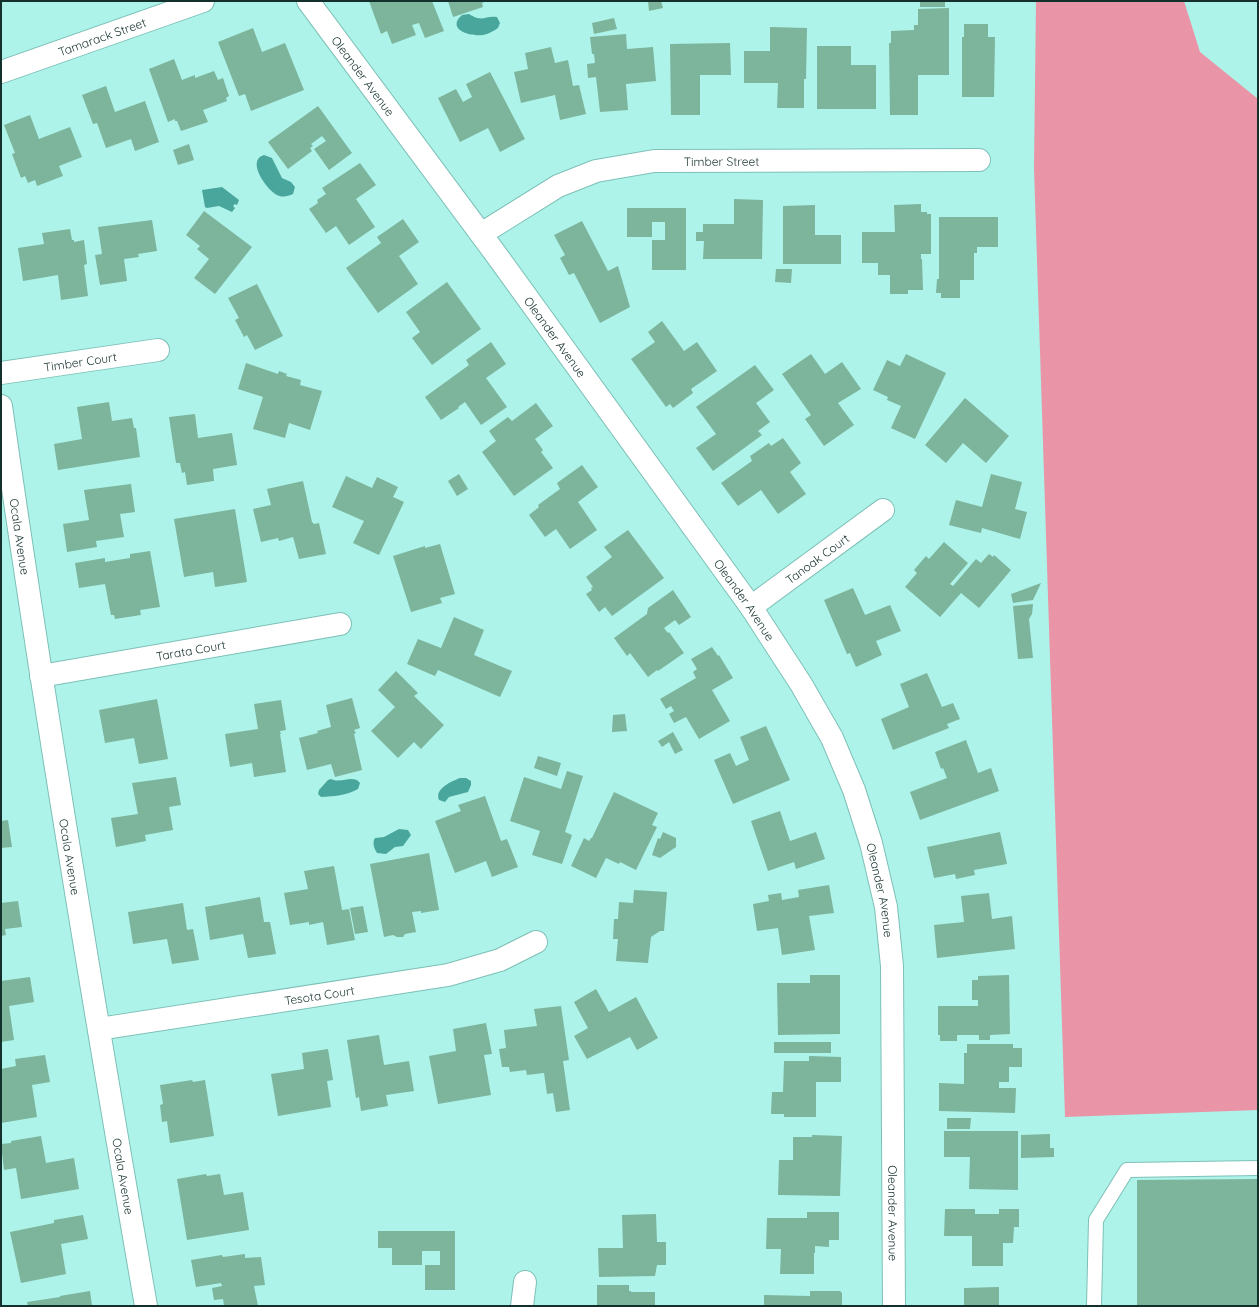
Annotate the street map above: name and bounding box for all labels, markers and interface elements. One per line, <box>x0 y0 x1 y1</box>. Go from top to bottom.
street label: Tamarack Street <box>56 14 148 59</box>
street label: Oleander Avenue <box>329 33 398 119</box>
street label: Timber Street <box>684 153 759 168</box>
street label: Oleander Avenue <box>521 293 590 380</box>
street label: Timber Court <box>43 349 118 374</box>
street label: Ocala Avenue <box>7 497 33 576</box>
street label: Tanoak Court <box>782 530 852 587</box>
street label: Oleander Avenue <box>711 556 778 643</box>
street label: Tarata Court <box>155 637 227 663</box>
street label: Ocala Avenue <box>57 817 84 896</box>
street label: Oleander Avenue <box>864 841 897 938</box>
street label: Tesota Court <box>283 982 355 1008</box>
street label: Ocala Avenue <box>110 1137 138 1216</box>
street label: Oleander Avenue <box>886 1165 901 1261</box>

